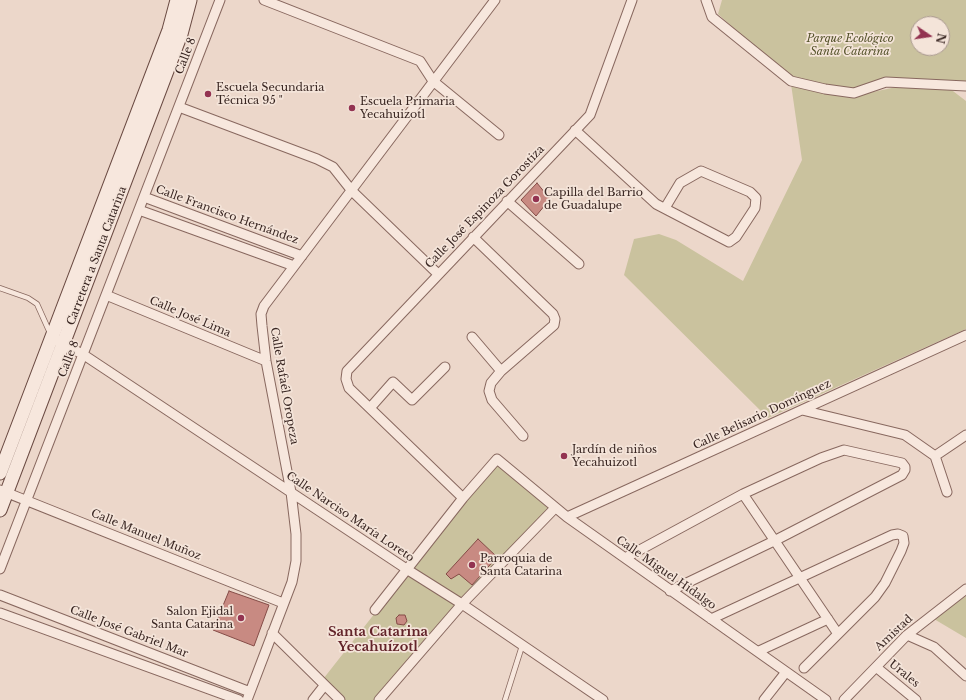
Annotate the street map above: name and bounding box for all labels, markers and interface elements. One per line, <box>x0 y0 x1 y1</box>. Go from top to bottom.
north arrow <box>910 16 950 56</box>
park label: Parque Ecológico Santa Catarina <box>806 32 894 58</box>
text: N <box>933 32 949 45</box>
street label: Calle 8 <box>173 36 199 76</box>
place label: Escuela Secundaria Técnica 95 " <box>216 81 324 107</box>
marker: Escuela Secundaria Técnica 95 " <box>203 89 213 99</box>
place label: Escuela Primaria Yecahuizotl <box>360 95 455 121</box>
marker: Escuela Primaria Yecahuizotl <box>347 103 357 113</box>
street label: Calle José Espinoza Gorostiza <box>423 143 547 271</box>
street label: Calle Francisco Hernández <box>154 183 300 247</box>
street label: Carretera a Santa Catarina <box>64 185 130 327</box>
place label: Capilla del Barrio de Guadalupe <box>544 186 643 212</box>
marker: Capilla del Barrio de Guadalupe <box>531 194 541 204</box>
street label: Calle José Lima <box>147 294 233 340</box>
street label: Calle Rafaél Oropeza <box>267 326 301 446</box>
street label: Calle 8 <box>56 339 82 379</box>
street label: Calle Belisario Domínguez <box>691 377 833 453</box>
place label: Jardín de niños Yecahuizotl <box>572 443 657 469</box>
marker: Jardín de niños Yecahuizotl <box>559 451 569 461</box>
street label: Calle Narciso María Loreto <box>283 469 417 565</box>
street label: Calle Manuel Muñoz <box>89 507 203 563</box>
street label: Calle Miguel Hidalgo <box>613 533 719 613</box>
place label: Parroquia de Santa Catarina <box>480 552 562 578</box>
marker: Parroquia de Santa Catarina <box>467 560 477 570</box>
street label: Calle José Gabriel Mar <box>68 603 190 661</box>
place label: Salon Ejidal Santa Catarina <box>151 605 233 631</box>
street label: Amistad <box>872 612 916 654</box>
marker: Salon Ejidal Santa Catarina <box>236 613 246 623</box>
district label: Santa Catarina Yecahuízotl <box>328 624 428 655</box>
street label: Urales <box>886 658 922 690</box>

